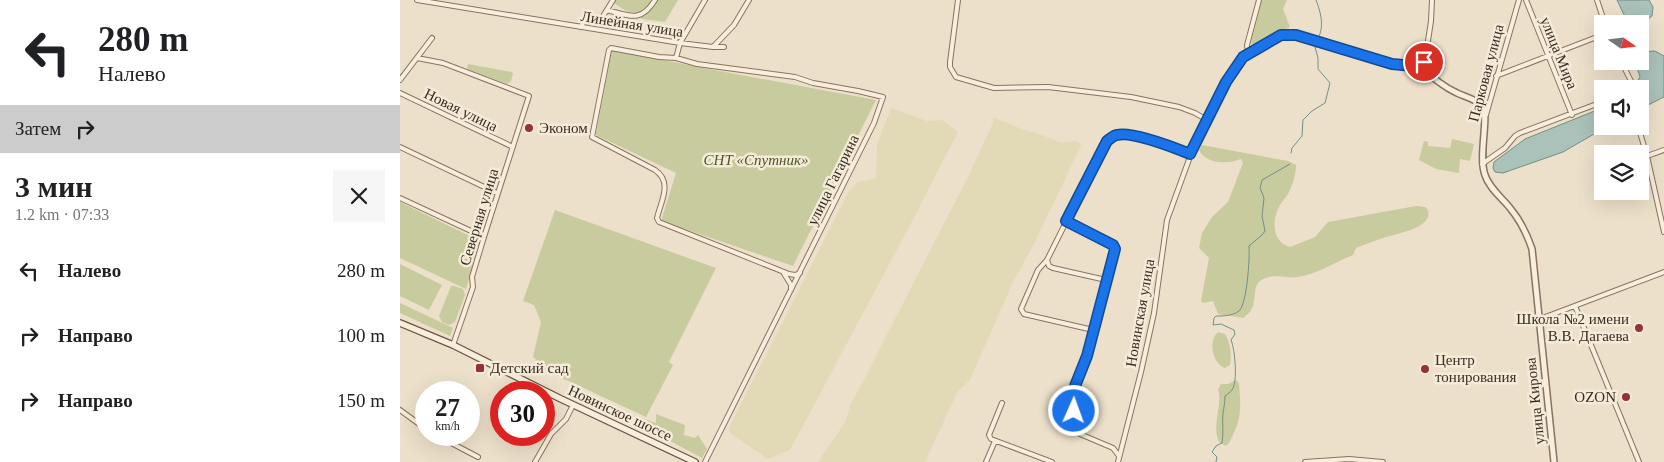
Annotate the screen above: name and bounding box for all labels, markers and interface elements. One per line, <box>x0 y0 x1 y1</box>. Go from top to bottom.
street label: Линейная улица <box>580 8 685 40</box>
street label: улица Мира <box>1537 15 1581 92</box>
north arrow <box>1594 15 1649 70</box>
map controls <box>1594 15 1649 200</box>
icon: left <box>15 20 80 85</box>
text: 280 m <box>98 20 188 59</box>
street label: Парковая улица <box>1465 22 1507 123</box>
pin <box>1403 41 1445 83</box>
icon: arrive <box>1410 48 1438 76</box>
text: Налево <box>98 61 166 86</box>
button: sound <box>1594 80 1649 135</box>
street label: Новая улица <box>422 85 501 135</box>
icon: right <box>71 115 99 143</box>
text: Затем <box>15 118 61 139</box>
place label: Эконом <box>539 120 588 136</box>
marker: Эконом <box>523 122 535 134</box>
street label: улица Гагарина <box>804 132 862 228</box>
button: layers <box>1594 145 1649 200</box>
park label: СНТ «Спутник» <box>704 152 808 168</box>
street label: Северная улица <box>457 166 501 267</box>
text: 3 мин <box>15 170 93 203</box>
button: close <box>333 170 385 222</box>
text: 1.2 km · 07:33 <box>15 206 109 223</box>
icon: left <box>15 257 43 285</box>
street label: Новинская улица <box>1123 257 1157 368</box>
text: Налево <box>58 260 121 281</box>
text: 280 m <box>337 260 385 281</box>
place label: Школа №2 имени В.В. Дагаева <box>1516 311 1629 344</box>
icon: right <box>15 322 43 350</box>
marker: Школа №2 имени В.В. Дагаева <box>1633 322 1645 334</box>
text: Направо <box>58 325 133 346</box>
text: 100 m <box>337 325 385 346</box>
place label: Центр тонирования <box>1435 352 1517 385</box>
street label: улица Кирова <box>1522 356 1548 445</box>
place label: Детский сад <box>490 360 569 376</box>
marker: Детский сад <box>474 362 486 374</box>
marker: Центр тонирования <box>1419 363 1431 375</box>
speed limit sign: 30 <box>490 381 555 446</box>
street label: Новинское шоссе <box>566 382 675 444</box>
position arrow <box>1047 384 1099 436</box>
icon: right <box>15 387 43 415</box>
place label: OZON <box>1574 389 1616 405</box>
text: Направо <box>58 390 133 411</box>
text: 150 m <box>337 390 385 411</box>
marker: OZON <box>1620 391 1632 403</box>
text: 27 <box>435 394 460 421</box>
text: km/h <box>435 419 460 433</box>

